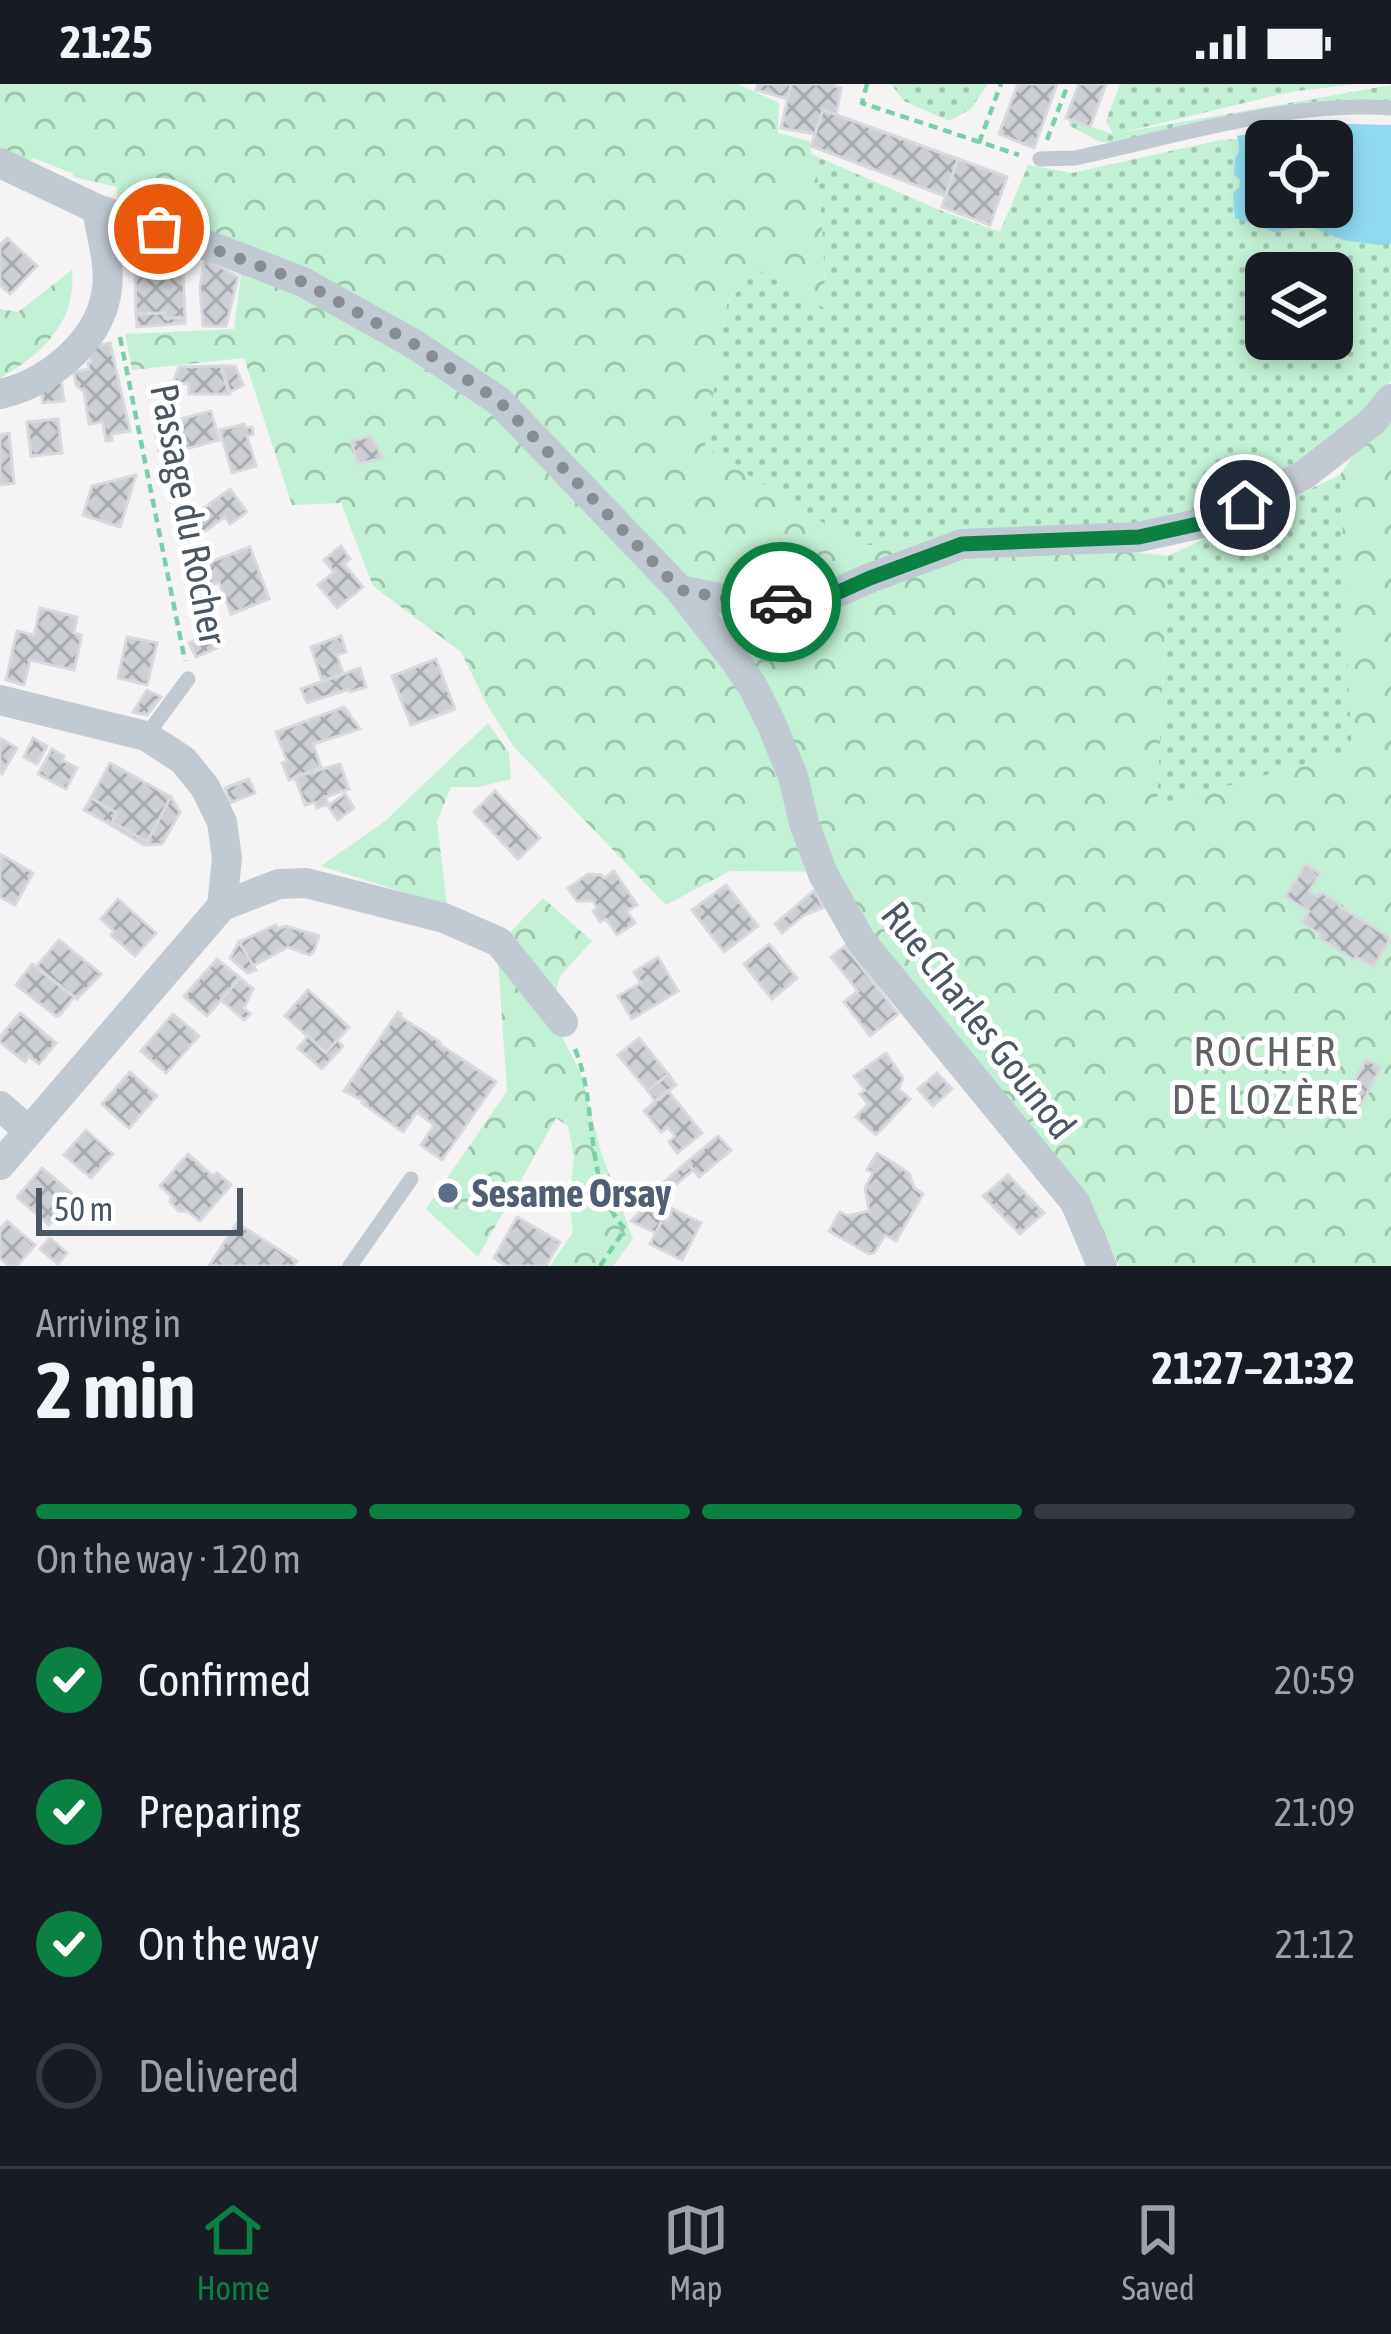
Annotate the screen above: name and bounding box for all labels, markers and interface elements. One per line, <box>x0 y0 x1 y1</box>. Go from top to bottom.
text: 21:25 <box>60 16 153 68</box>
map controls <box>1245 120 1353 360</box>
button: locate <box>1245 120 1353 228</box>
pin <box>108 178 210 280</box>
icon: bag <box>126 196 192 262</box>
button: layers <box>1245 252 1353 360</box>
street label: Passage du Rocher <box>142 380 236 648</box>
pin <box>1194 454 1296 556</box>
icon: home <box>1212 472 1278 538</box>
courier <box>721 542 841 662</box>
icon: car <box>748 569 814 635</box>
street label: Rue Charles Gounod <box>873 893 1085 1147</box>
district label: ROCHER DE LOZÈRE <box>1172 1027 1360 1123</box>
place label: Sesame Orsay <box>472 1171 671 1215</box>
marker: Sesame Orsay <box>435 1180 461 1206</box>
scale bar <box>36 1182 243 1235</box>
text: 50 m <box>54 1190 113 1228</box>
text: Arriving in <box>36 1301 181 1345</box>
text: 21:27–21:32 <box>1152 1342 1355 1394</box>
text: 2 min <box>36 1345 195 1435</box>
text: On the way · 120 m <box>36 1537 301 1581</box>
icon: check <box>36 1647 102 1713</box>
text: Confirmed <box>138 1654 311 1706</box>
text: 20:59 <box>1274 1658 1355 1702</box>
icon: check <box>36 1779 102 1845</box>
text: Preparing <box>138 1786 301 1838</box>
text: 21:09 <box>1274 1790 1355 1834</box>
icon: check <box>36 1911 102 1977</box>
text: On the way <box>138 1918 320 1970</box>
text: 21:12 <box>1275 1922 1355 1966</box>
text: Delivered <box>138 2050 299 2102</box>
tab: Home <box>196 2197 270 2307</box>
tab: Map <box>663 2197 729 2307</box>
tab: Saved <box>1122 2197 1195 2307</box>

